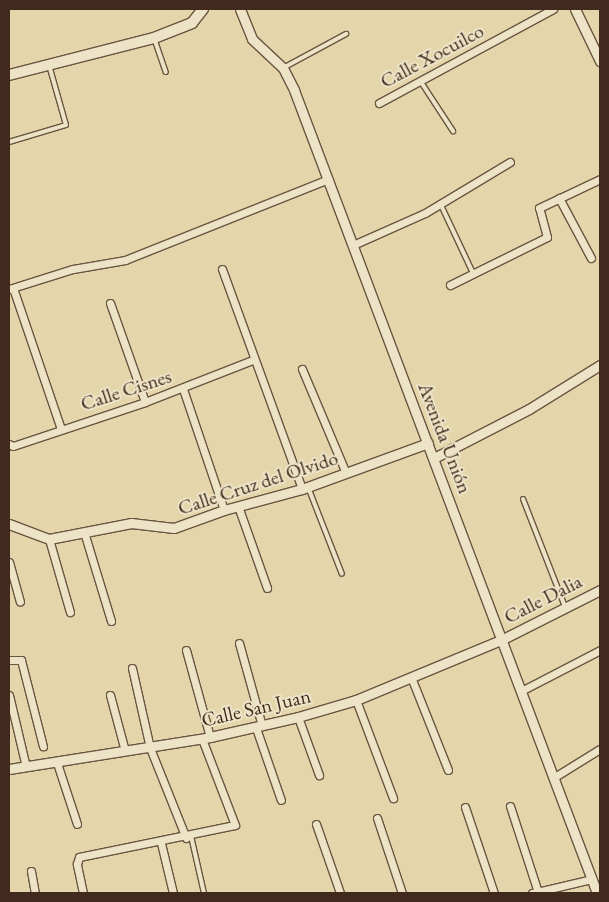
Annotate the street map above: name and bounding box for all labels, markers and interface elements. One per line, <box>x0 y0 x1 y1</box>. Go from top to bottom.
street label: Calle Xocuilco <box>376 19 488 93</box>
street label: Calle Cisnes <box>78 364 174 416</box>
street label: Avenida Unión <box>413 379 477 497</box>
street label: Calle Cruz del Olvido <box>175 446 341 520</box>
street label: Calle Dalia <box>500 569 586 629</box>
street label: Calle San Juan <box>199 684 313 732</box>

